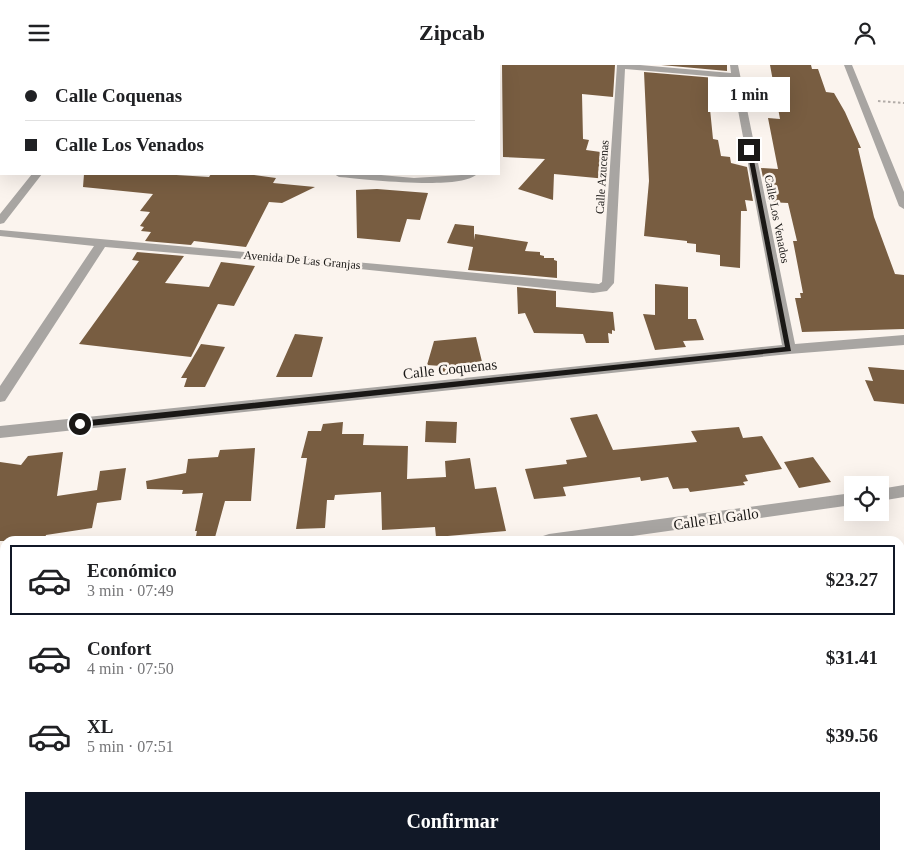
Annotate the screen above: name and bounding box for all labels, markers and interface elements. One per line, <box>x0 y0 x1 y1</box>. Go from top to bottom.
icon: menu <box>25 19 53 47</box>
icon: person <box>851 19 879 47</box>
text: Zipcab <box>419 20 485 45</box>
callout: 1 min <box>708 77 790 113</box>
text: Calle Coquenas <box>55 85 182 106</box>
text: 1 min <box>730 86 768 103</box>
text: Calle Los Venados <box>55 134 204 155</box>
street label: Calle Azucenas <box>592 139 612 215</box>
route end <box>738 139 760 161</box>
street label: Calle Los Venados <box>762 174 792 265</box>
street label: Avenida De Las Granjas <box>243 248 361 272</box>
street label: Calle Coquenas <box>402 356 498 382</box>
route start <box>69 413 91 435</box>
map controls <box>844 476 889 521</box>
button: locate <box>844 476 889 521</box>
street label: Calle El Gallo <box>672 505 760 533</box>
icon: car <box>27 558 72 603</box>
text: Económico <box>87 560 177 581</box>
text: $23.27 <box>826 569 878 590</box>
text: 3 min · 07:49 <box>87 582 174 599</box>
icon: car <box>27 636 72 681</box>
text: Confort <box>87 638 151 659</box>
text: $31.41 <box>826 647 878 668</box>
text: 4 min · 07:50 <box>87 660 174 677</box>
icon: car <box>27 714 72 759</box>
text: XL <box>87 716 113 737</box>
text: $39.56 <box>826 725 878 746</box>
text: 5 min · 07:51 <box>87 738 174 755</box>
button: Confirmar <box>25 792 880 850</box>

